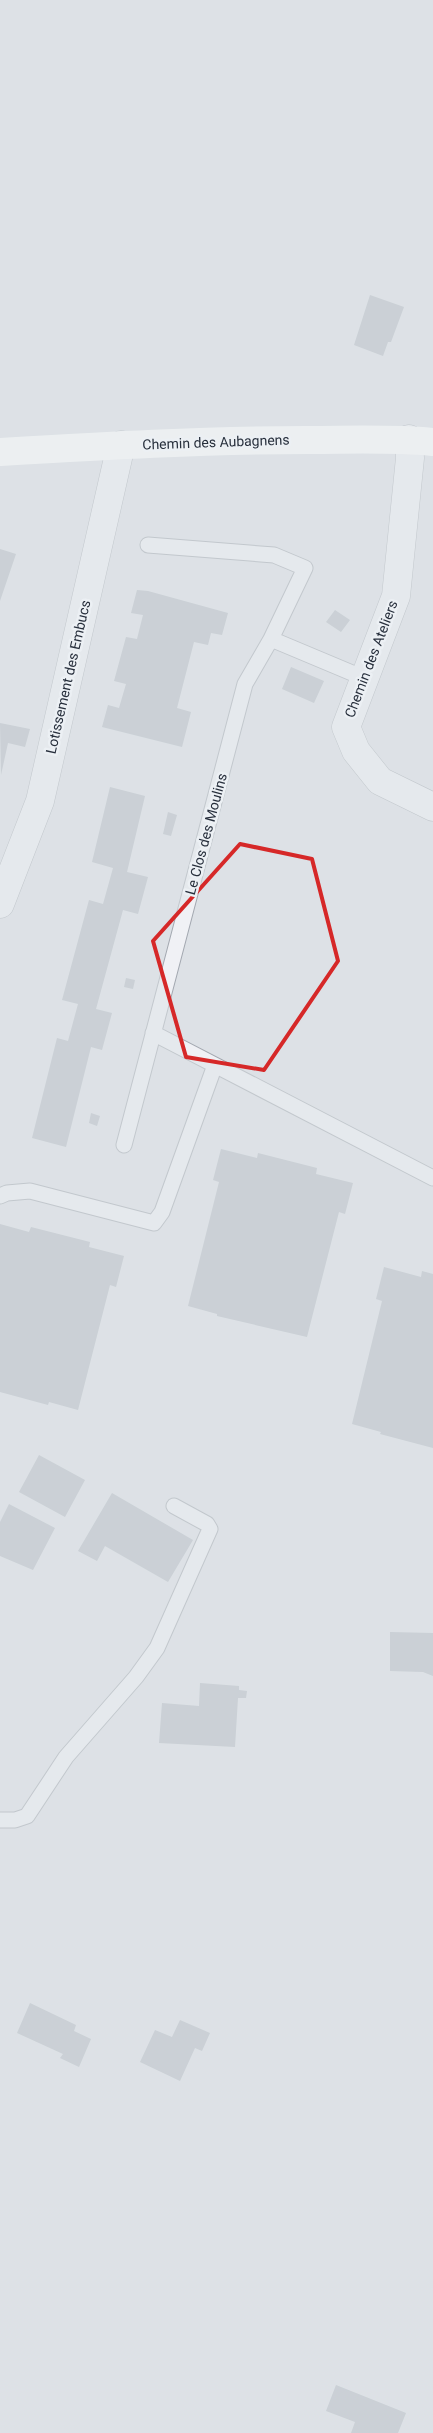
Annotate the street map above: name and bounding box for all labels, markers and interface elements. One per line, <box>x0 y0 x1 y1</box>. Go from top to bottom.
street label: Chemin des Aubagnens <box>142 431 290 453</box>
street label: Chemin des Ateliers <box>341 598 401 720</box>
street label: Lotissement des Embucs <box>43 599 93 755</box>
street label: Le Clos des Moulins <box>182 771 230 897</box>

